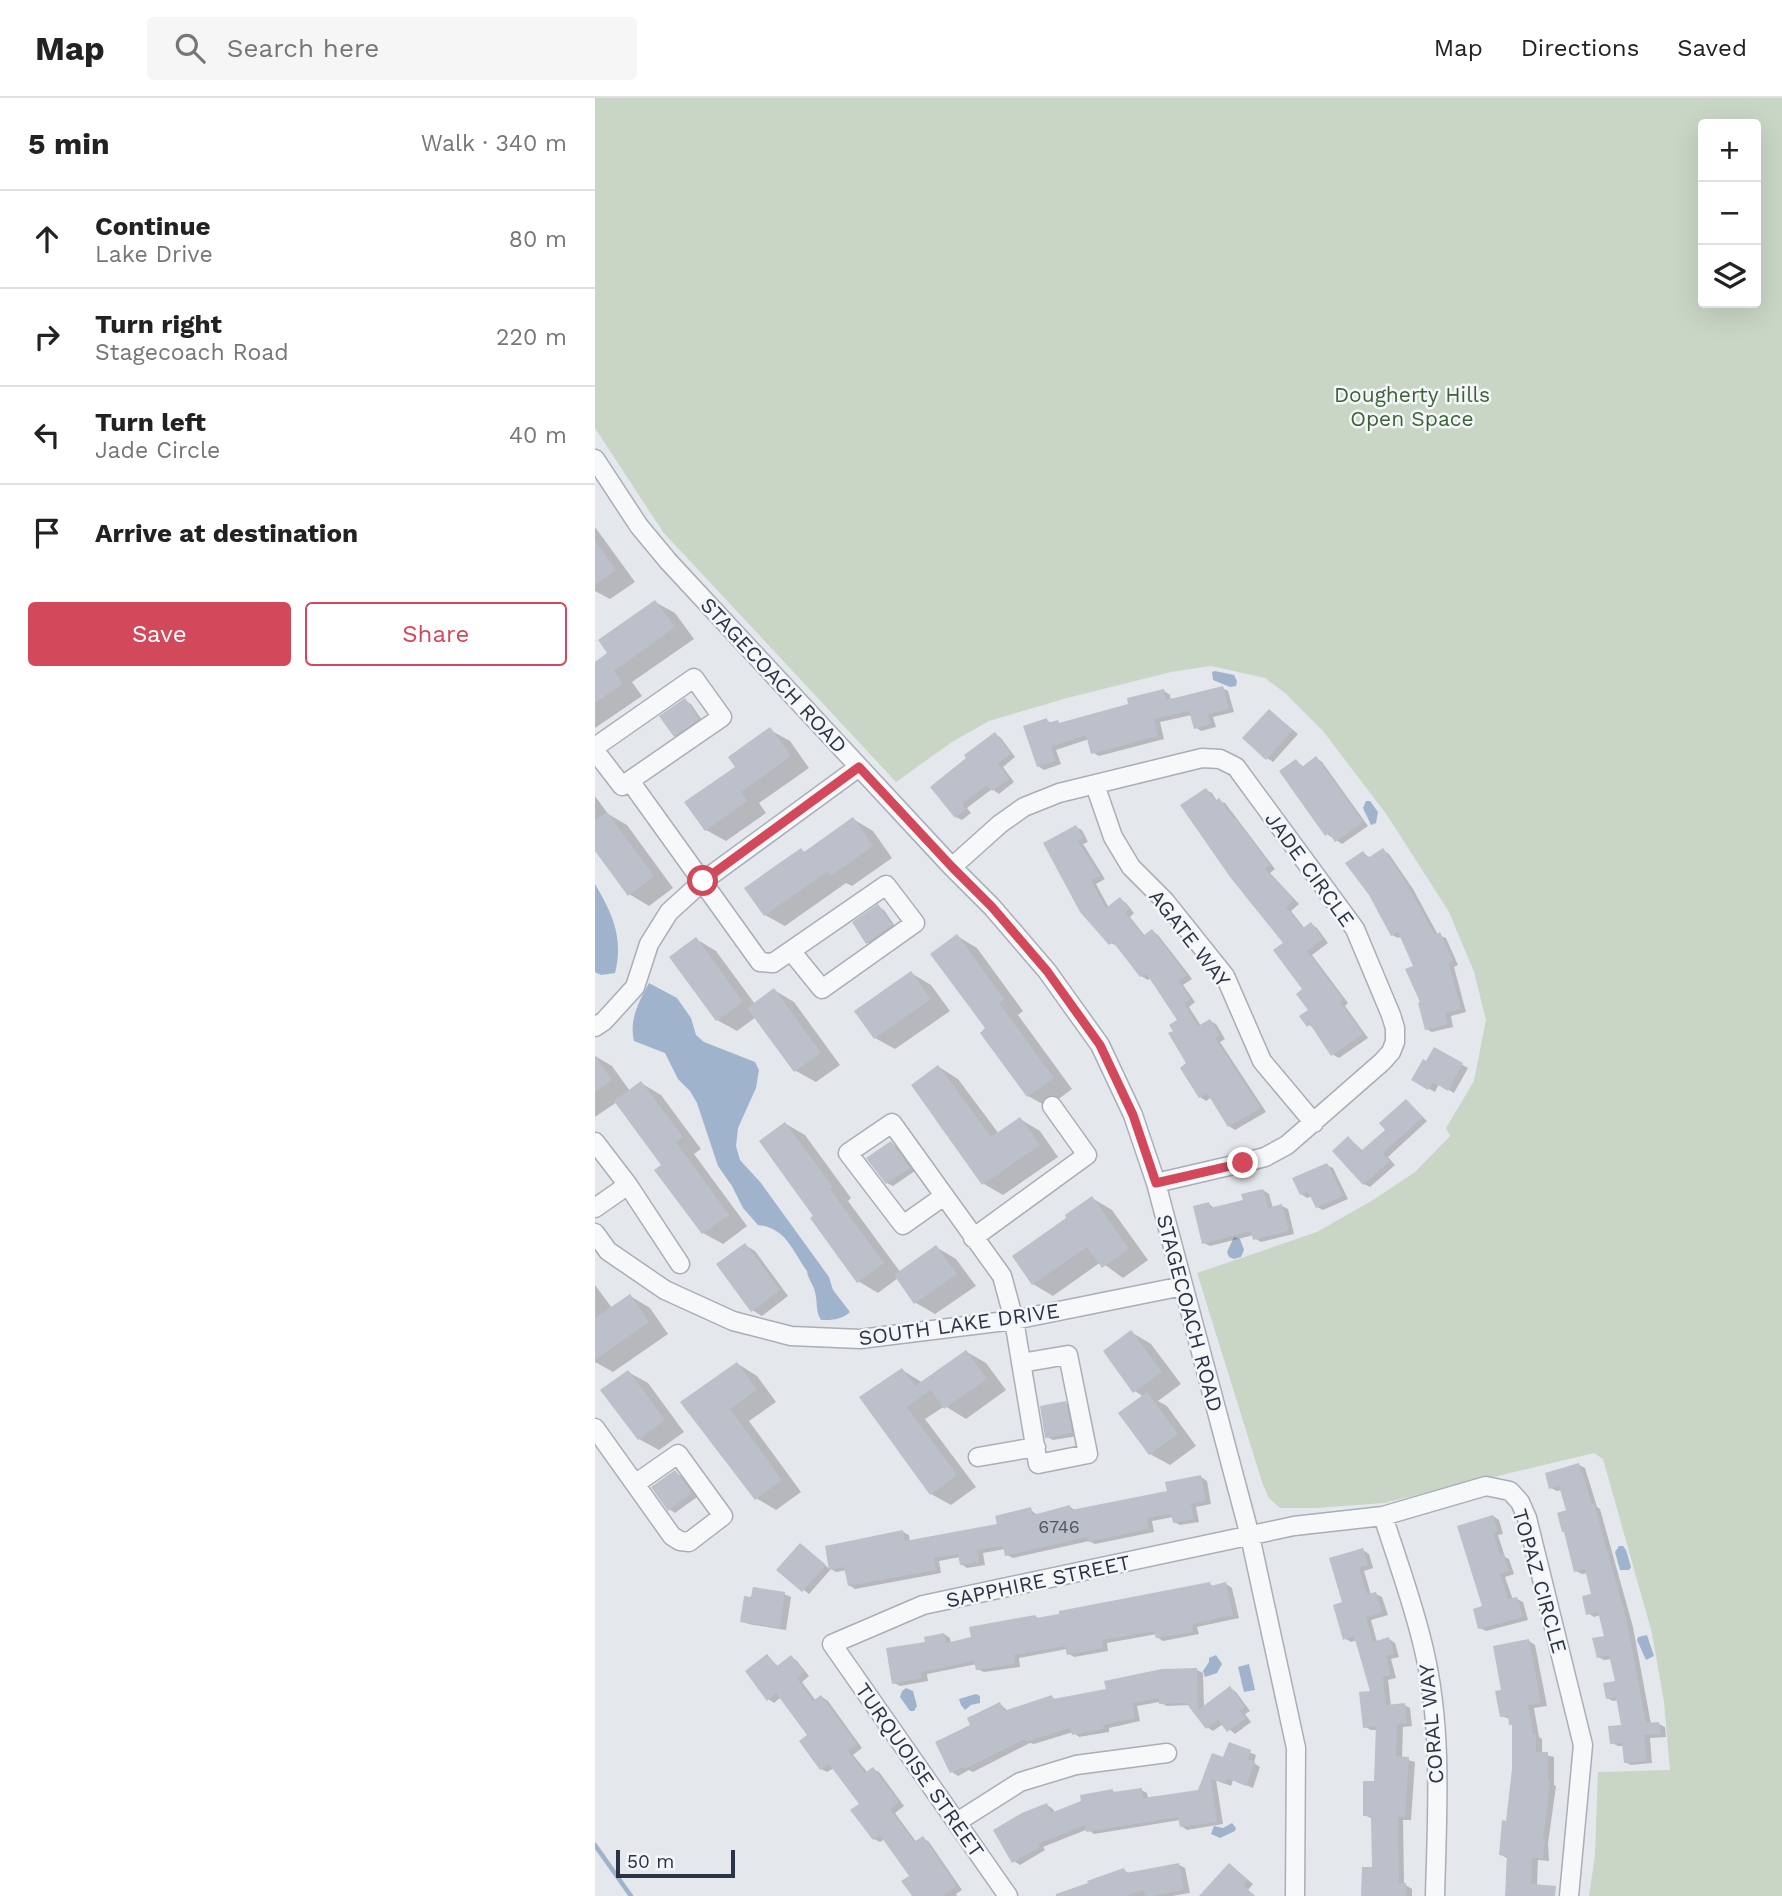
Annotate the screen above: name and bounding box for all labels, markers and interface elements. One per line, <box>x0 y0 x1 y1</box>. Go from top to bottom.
search box <box>147 17 637 80</box>
text: Map <box>35 29 105 68</box>
icon: search <box>171 29 209 67</box>
text: Search here <box>227 33 379 63</box>
text: Map <box>1434 34 1483 62</box>
text: Directions <box>1521 34 1639 62</box>
text: Saved <box>1677 34 1747 62</box>
map controls <box>1698 119 1761 308</box>
button: + <box>1698 119 1761 182</box>
text: 5 min <box>28 126 110 161</box>
text: Walk · 340 m <box>421 130 567 157</box>
button: − <box>1698 182 1761 245</box>
text: Continue <box>95 211 211 241</box>
icon: ahead <box>28 220 66 258</box>
text: 80 m <box>509 226 567 253</box>
text: Lake Drive <box>95 241 213 268</box>
button: layers <box>1698 245 1761 308</box>
text: Turn right <box>95 309 222 339</box>
icon: right <box>28 318 66 356</box>
text: 220 m <box>496 324 567 351</box>
text: Stagecoach Road <box>95 339 289 366</box>
park label: Dougherty Hills Open Space <box>1334 382 1490 431</box>
text: Turn left <box>95 407 206 437</box>
icon: left <box>28 416 66 454</box>
text: 40 m <box>509 422 567 449</box>
text: Jade Circle <box>95 437 220 464</box>
icon: arrive <box>28 514 66 552</box>
text: Arrive at destination <box>95 518 358 548</box>
street label: STAGECOACH ROAD <box>695 592 853 758</box>
button: Save <box>28 602 291 666</box>
button: Share <box>305 602 567 666</box>
street label: JADE CIRCLE <box>1260 807 1360 931</box>
route start <box>687 865 718 896</box>
street label: AGATE WAY <box>1144 884 1236 992</box>
route end <box>1227 1147 1258 1178</box>
street label: STAGECOACH ROAD <box>1152 1212 1228 1414</box>
street label: SOUTH LAKE DRIVE <box>857 1298 1061 1350</box>
street label: TOPAZ CIRCLE <box>1507 1506 1573 1656</box>
house number: 6746 <box>1038 1516 1080 1537</box>
street label: SAPPHIRE STREET <box>944 1549 1133 1613</box>
street label: CORAL WAY <box>1413 1663 1449 1785</box>
street label: TURQUOISE STREET <box>850 1678 990 1862</box>
scale bar <box>616 1847 735 1879</box>
text: 50 m <box>627 1850 674 1873</box>

